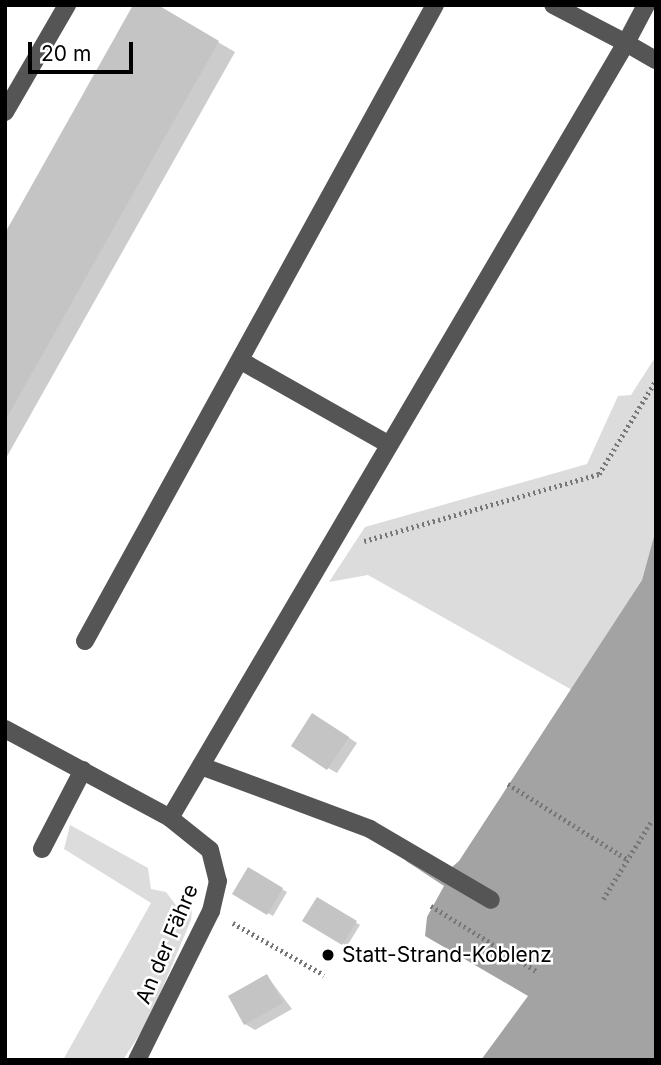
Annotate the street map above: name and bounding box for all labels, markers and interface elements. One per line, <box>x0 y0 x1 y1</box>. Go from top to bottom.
scale bar <box>32 28 136 72</box>
text: 20 m <box>41 41 91 66</box>
street label: An der Fähre <box>130 880 204 1008</box>
place label: Statt-Strand-Koblenz <box>342 942 552 968</box>
marker: Statt-Strand-Koblenz <box>320 947 336 963</box>

